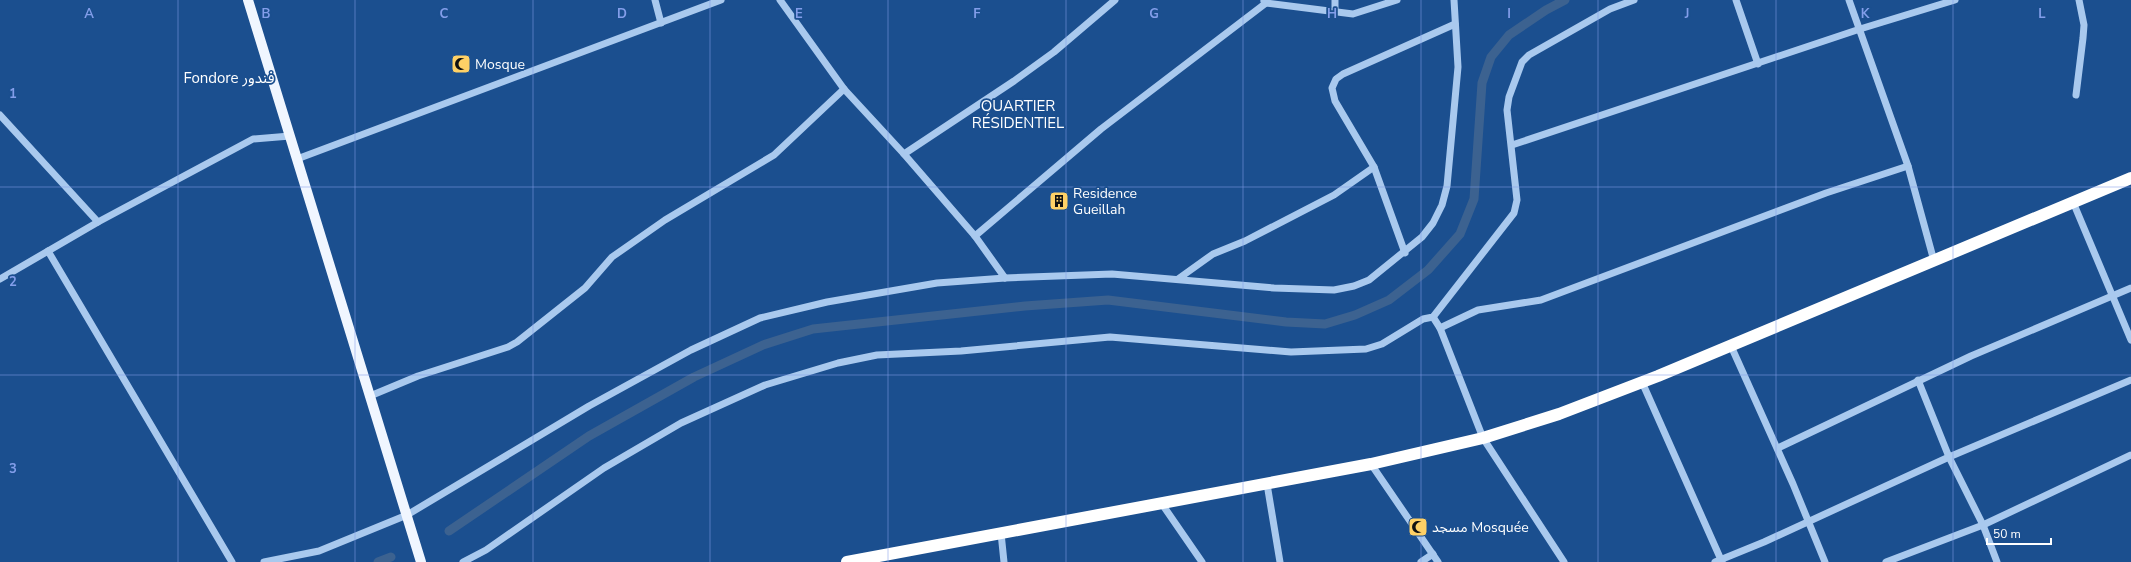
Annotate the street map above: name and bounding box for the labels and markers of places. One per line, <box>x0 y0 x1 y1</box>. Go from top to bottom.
mosque icon: Mosque <box>450 53 472 75</box>
place label: Mosque <box>475 55 525 74</box>
place label: Residence Gueillah <box>1073 184 1137 219</box>
building icon: Residence Gueillah <box>1048 190 1070 212</box>
mosque icon: مسجد Mosquée <box>1407 516 1429 538</box>
place label: مسجد Mosquée <box>1432 518 1529 537</box>

